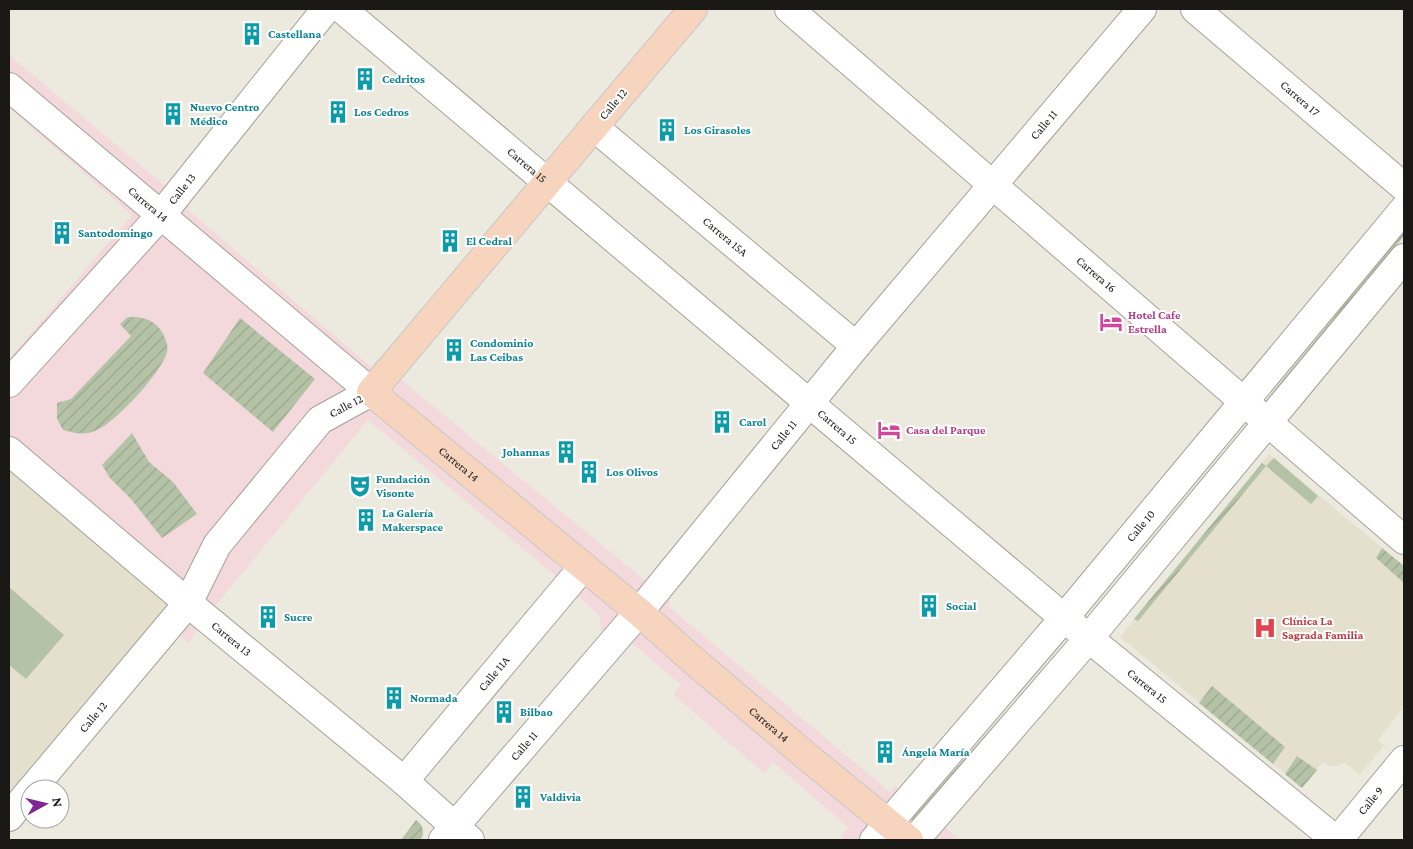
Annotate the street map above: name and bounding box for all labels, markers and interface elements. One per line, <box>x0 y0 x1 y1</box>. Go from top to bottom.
building icon: Castellana <box>239 21 265 47</box>
place label: Castellana <box>268 27 321 41</box>
building icon: Cedritos <box>352 66 378 92</box>
place label: Cedritos <box>382 72 425 86</box>
street label: Carrera 17 <box>1277 78 1323 120</box>
street label: Calle 12 <box>596 85 630 122</box>
building icon: Los Cedros <box>325 99 351 125</box>
place label: Nuevo Centro Médico <box>190 100 259 128</box>
building icon: Nuevo Centro Médico <box>160 101 186 127</box>
place label: Los Cedros <box>354 105 409 119</box>
street label: Calle 11 <box>1027 107 1060 143</box>
building icon: Los Girasoles <box>654 117 680 143</box>
place label: Los Girasoles <box>684 123 751 137</box>
street label: Carrera 15 <box>504 144 550 186</box>
street label: Calle 13 <box>165 170 199 207</box>
street label: Carrera 14 <box>125 183 171 225</box>
street label: Carrera 15A <box>700 214 751 260</box>
building icon: Santodomingo <box>49 220 75 246</box>
place label: Santodomingo <box>78 226 153 240</box>
building icon: El Cedral <box>437 228 463 254</box>
place label: El Cedral <box>466 234 512 248</box>
street label: Carrera 16 <box>1074 253 1119 295</box>
place label: Hotel Cafe Estrella <box>1128 308 1181 336</box>
hotel icon: Hotel Cafe Estrella <box>1098 309 1124 335</box>
place label: Condominio Las Ceibas <box>470 336 533 364</box>
building icon: Condominio Las Ceibas <box>441 337 467 363</box>
street label: Calle 12 <box>327 391 365 421</box>
street label: Carrera 15 <box>815 406 860 448</box>
building icon: Carol <box>709 409 735 435</box>
place label: Carol <box>739 415 767 429</box>
street label: Calle 11 <box>767 417 800 453</box>
hotel icon: Casa del Parque <box>876 417 902 443</box>
place label: Casa del Parque <box>906 423 986 437</box>
building icon: Johannas <box>553 439 579 465</box>
street label: Carrera 14 <box>436 443 482 485</box>
place label: Johannas <box>501 445 550 459</box>
building icon: Los Olivos <box>576 459 602 485</box>
place label: Los Olivos <box>606 465 658 479</box>
place label: Fundación Visonte <box>375 472 430 500</box>
theatre icon: Fundación Visonte <box>347 473 373 499</box>
place label: La Galería Makerspace <box>382 506 444 534</box>
building icon: La Galería Makerspace <box>353 507 379 533</box>
street label: Calle 10 <box>1123 507 1158 545</box>
building icon: Social <box>916 593 942 619</box>
place label: Social <box>946 599 977 613</box>
building icon: Sucre <box>255 604 281 630</box>
place label: Sucre <box>284 610 313 624</box>
place label: Clínica La Sagrada Familia <box>1282 614 1363 642</box>
hospital icon: Clínica La Sagrada Familia <box>1252 615 1278 641</box>
street label: Carrera 13 <box>208 618 254 659</box>
street label: Calle 11A <box>475 653 513 694</box>
street label: Carrera 15 <box>1124 665 1170 706</box>
building icon: Normada <box>381 685 407 711</box>
place label: Normada <box>410 691 458 705</box>
street label: Calle 12 <box>76 698 110 735</box>
building icon: Bilbao <box>491 699 517 725</box>
street label: Carrera 14 <box>746 704 792 745</box>
place label: Bilbao <box>520 705 553 719</box>
street label: Calle 11 <box>507 728 540 764</box>
building icon: Ángela María <box>872 739 898 765</box>
place label: Ángela María <box>901 745 970 759</box>
north arrow <box>20 779 70 829</box>
building icon: Valdivia <box>510 784 536 810</box>
street label: Calle 9 <box>1355 784 1386 818</box>
place label: Valdivia <box>539 790 581 804</box>
text: N <box>49 796 67 808</box>

